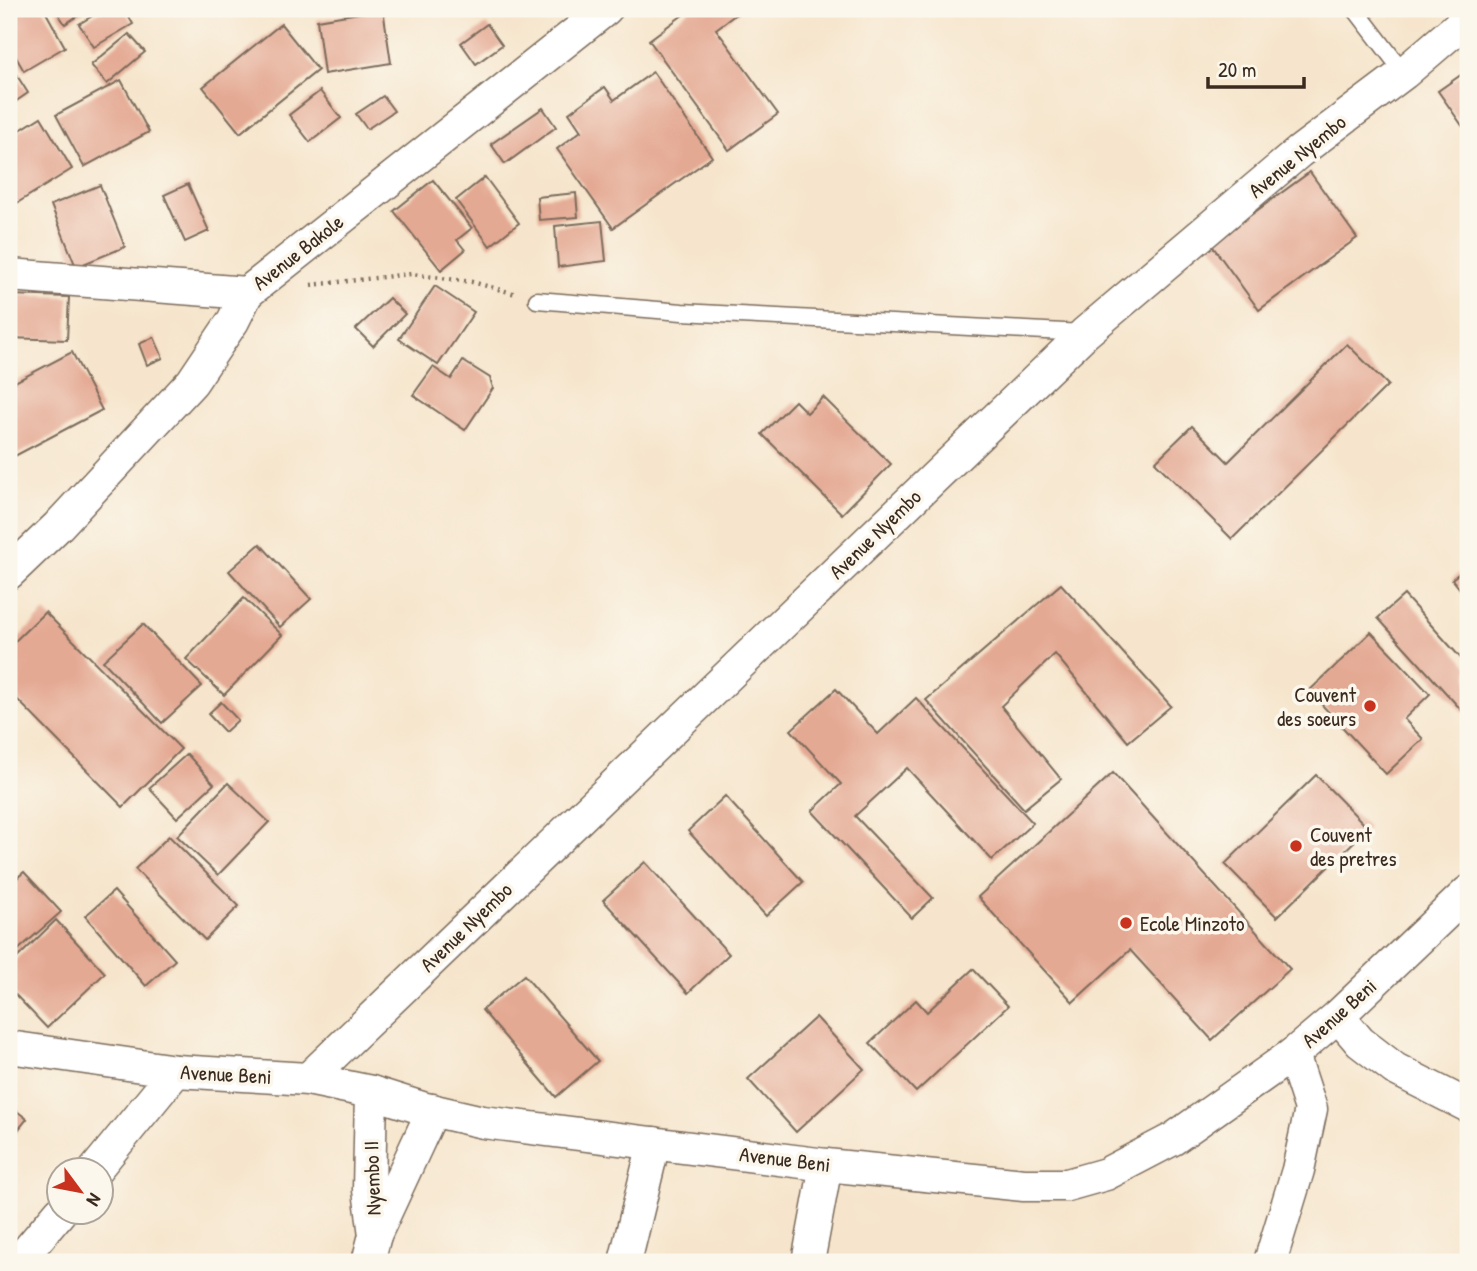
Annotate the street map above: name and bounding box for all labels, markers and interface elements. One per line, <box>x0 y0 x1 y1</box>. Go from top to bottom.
scale bar <box>1208 46 1304 90</box>
text: 20 m <box>1218 55 1256 84</box>
street label: Avenue Nyembo <box>1242 108 1352 204</box>
street label: Avenue Bakole <box>246 207 350 297</box>
street label: Avenue Nyembo <box>823 483 927 585</box>
place label: Couvent des soeurs <box>1277 680 1357 733</box>
marker: Couvent des soeurs <box>1362 698 1378 714</box>
place label: Couvent des pretres <box>1310 820 1397 873</box>
marker: Couvent des pretres <box>1288 838 1304 854</box>
street label: Avenue Nyembo <box>414 876 518 978</box>
place label: Ecole Minzoto <box>1140 909 1245 938</box>
marker: Ecole Minzoto <box>1118 915 1134 931</box>
street label: Avenue Beni <box>1295 972 1383 1054</box>
street label: Avenue Beni <box>180 1057 272 1091</box>
street label: Avenue Beni <box>738 1139 832 1179</box>
street label: Nyembo II <box>356 1140 388 1216</box>
north arrow <box>46 1156 116 1226</box>
text: N <box>81 1189 108 1211</box>

